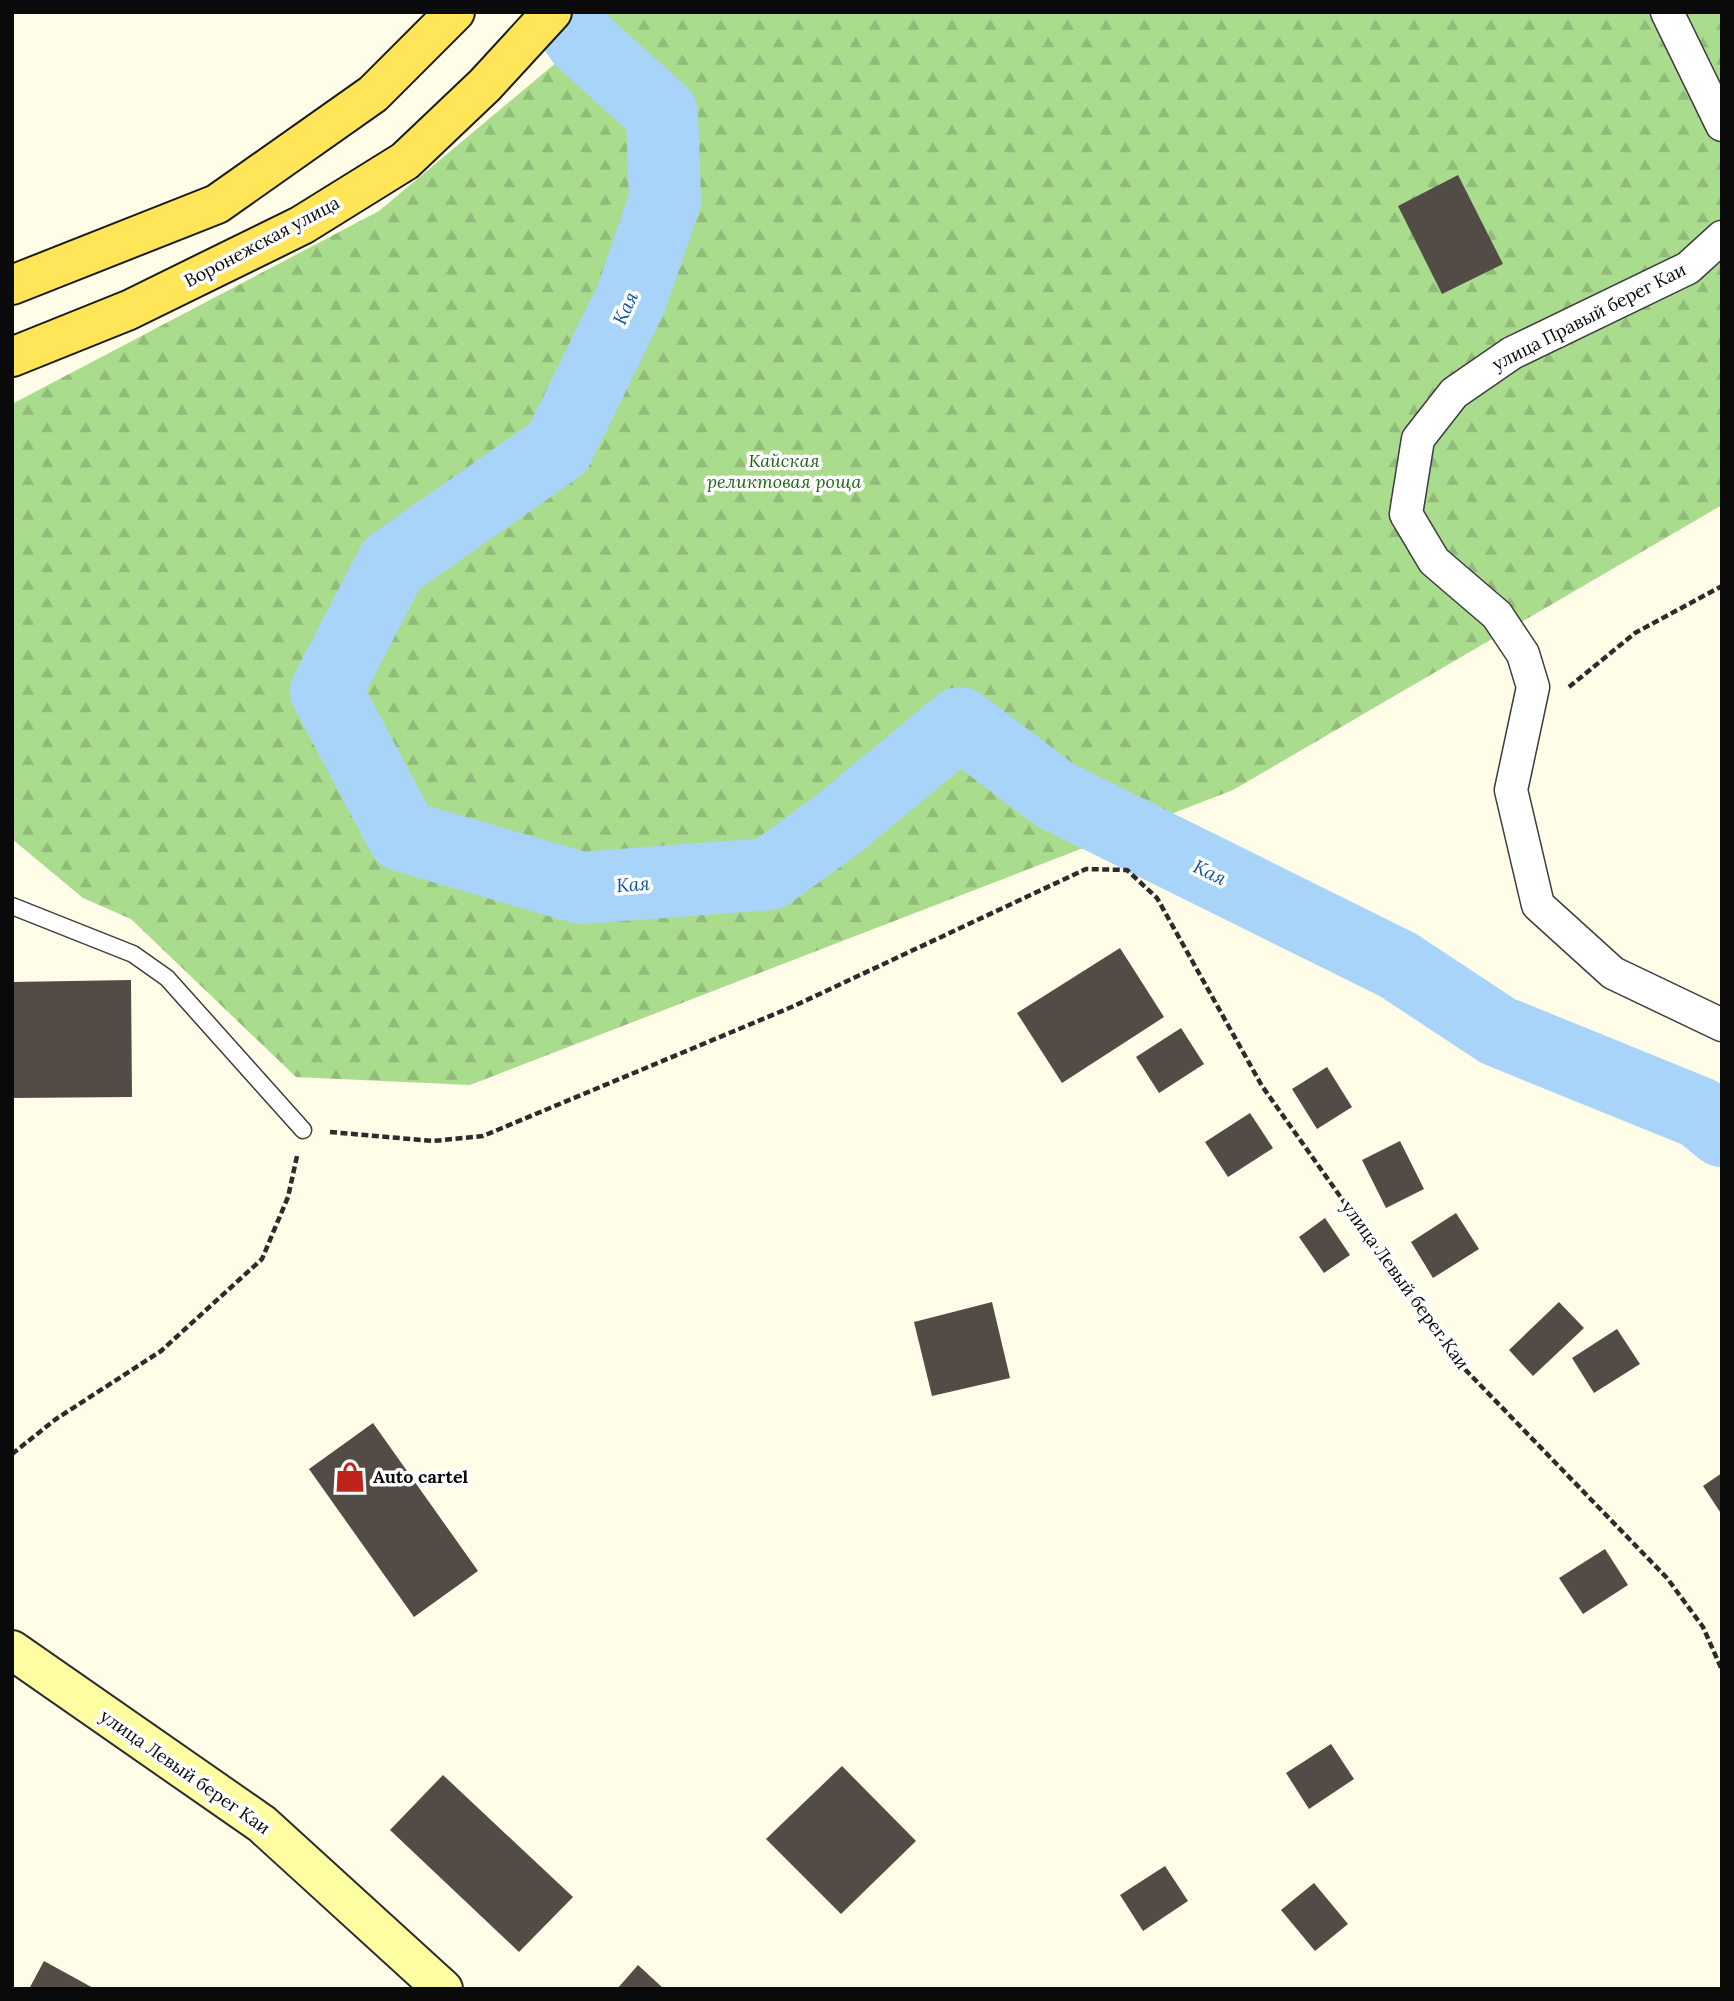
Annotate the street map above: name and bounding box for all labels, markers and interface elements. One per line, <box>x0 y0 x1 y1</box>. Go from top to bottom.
street label: Воронежская улица <box>180 191 343 292</box>
street label: улица Правый берег Каи <box>1488 258 1690 375</box>
water label: Кая <box>607 287 643 328</box>
park label: Кайская реликтовая роща <box>707 449 861 493</box>
water label: Кая <box>1190 854 1231 890</box>
water label: Кая <box>615 871 651 897</box>
street label: улица Левый берег Каи <box>1337 1196 1474 1373</box>
shop icon: Auto cartel <box>333 1460 367 1494</box>
place label: Auto cartel <box>373 1465 469 1488</box>
street label: улица Левый берег Каи <box>96 1704 275 1839</box>

